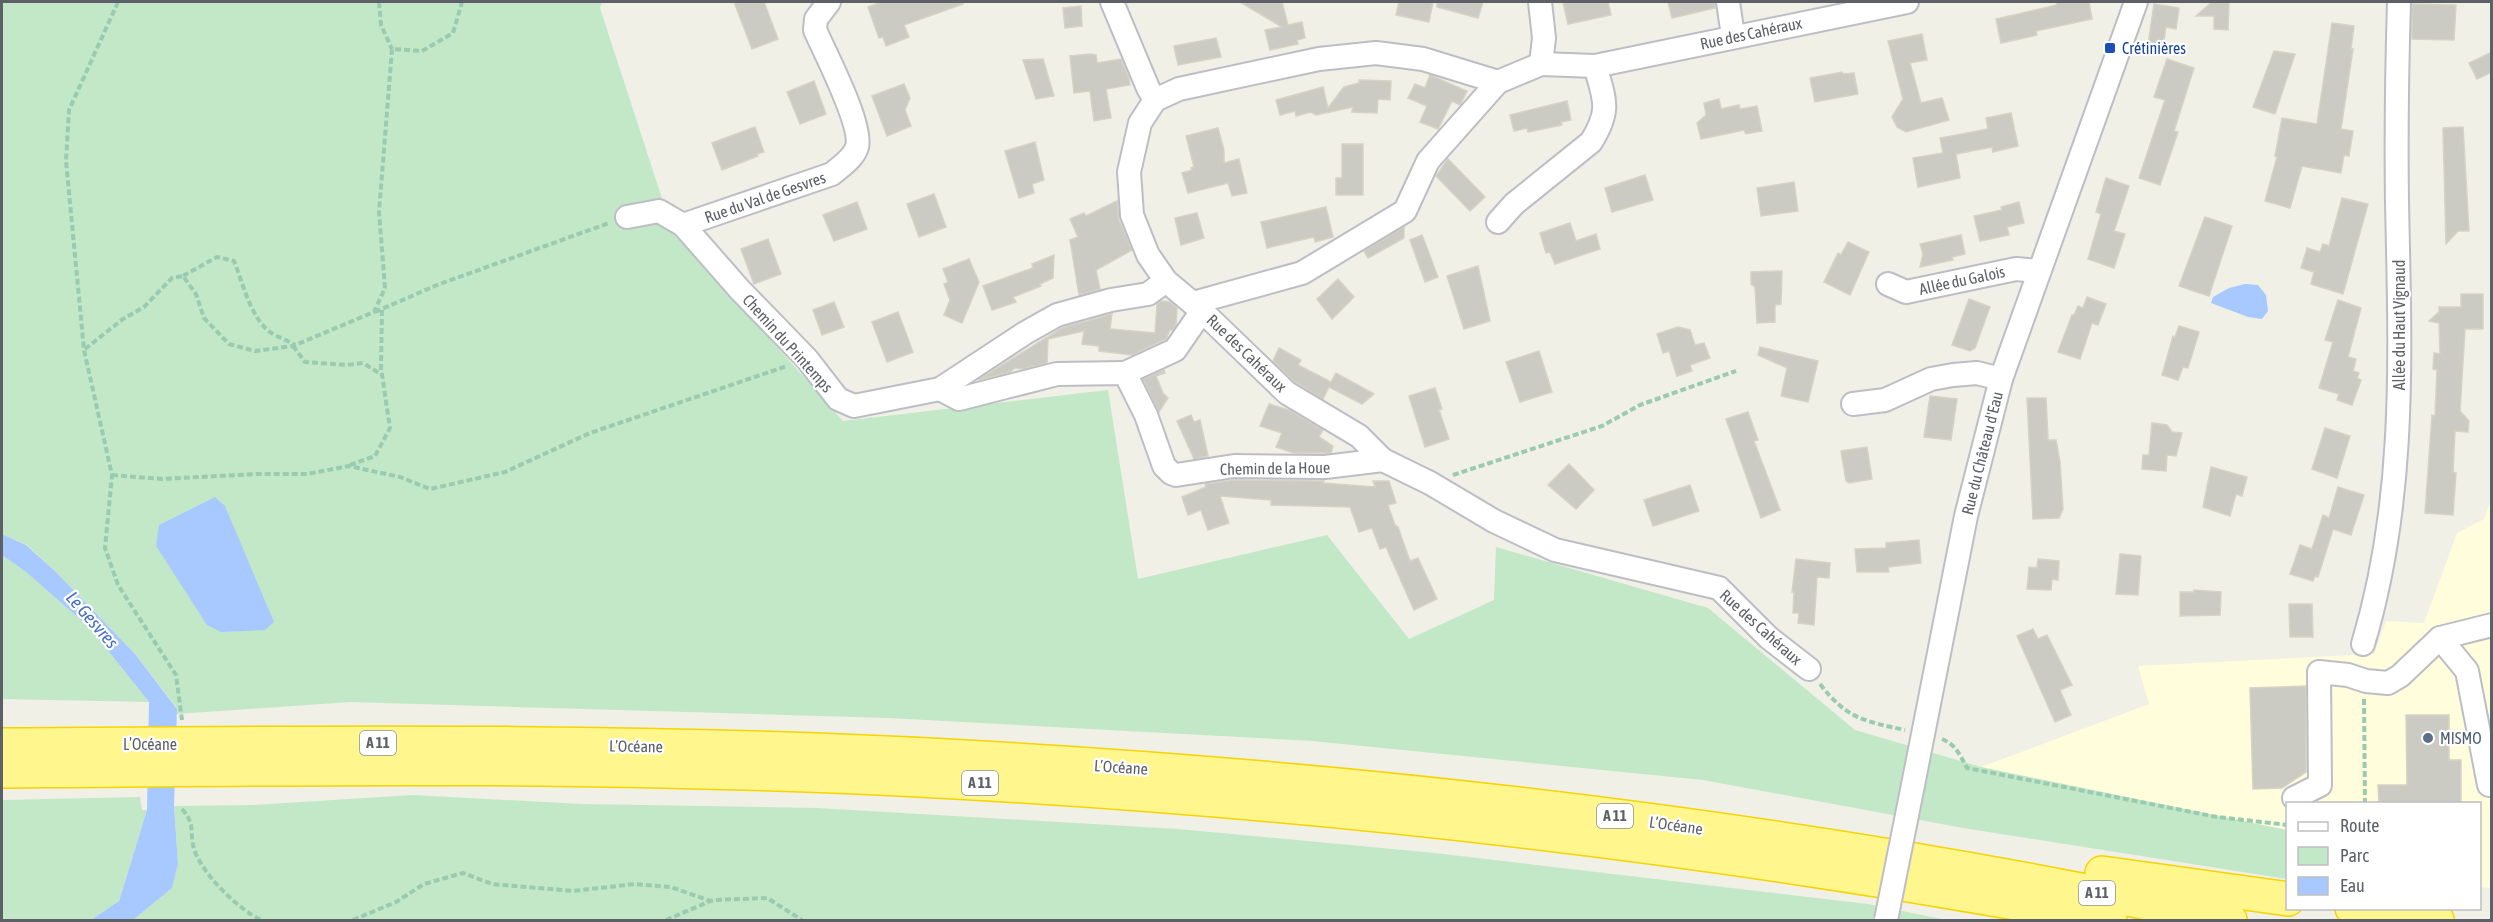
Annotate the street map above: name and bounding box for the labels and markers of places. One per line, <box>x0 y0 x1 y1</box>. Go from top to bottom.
place label: Crétinières <box>2122 39 2186 57</box>
marker: Crétinières <box>2103 41 2117 55</box>
place label: MISMO <box>2440 729 2482 747</box>
marker: MISMO <box>2421 731 2435 745</box>

